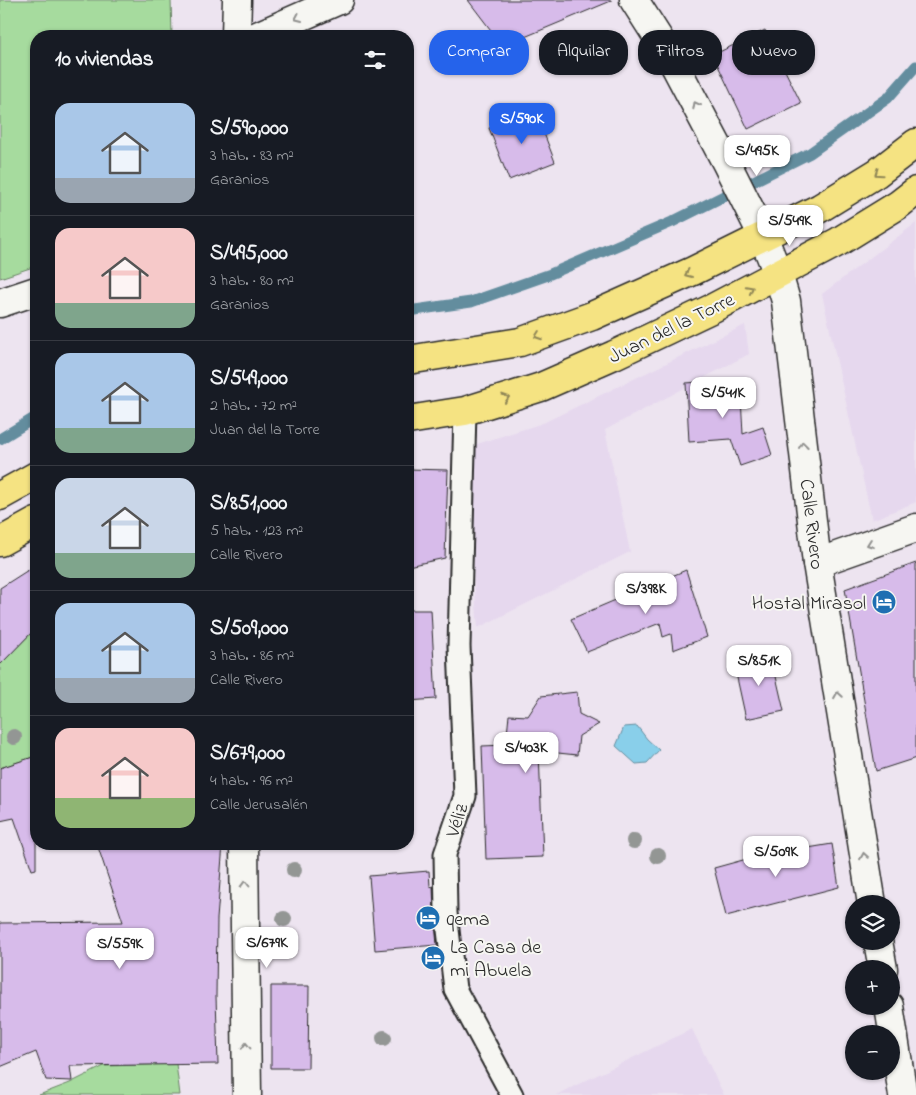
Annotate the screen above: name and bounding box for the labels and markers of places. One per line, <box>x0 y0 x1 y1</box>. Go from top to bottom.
pin: S/590K <box>481 102 563 145</box>
pin: S/495K <box>716 134 798 177</box>
pin: S/549K <box>749 204 831 247</box>
pin: S/541K <box>682 376 764 419</box>
pin: S/398K <box>605 572 687 615</box>
hotel icon: Hostal Mirasol <box>871 589 897 615</box>
place label: Hostal Mirasol <box>752 590 866 619</box>
pin: S/851K <box>718 644 800 687</box>
pin: S/403K <box>485 732 567 774</box>
pin: S/509K <box>735 836 817 878</box>
hotel icon: qema <box>415 905 441 931</box>
place label: qema <box>446 906 490 935</box>
pin: S/679K <box>226 926 308 969</box>
pin: S/559K <box>79 928 161 970</box>
place label: La Casa de mi Abuela <box>450 934 541 986</box>
hotel icon: La Casa de mi Abuela <box>420 945 446 971</box>

